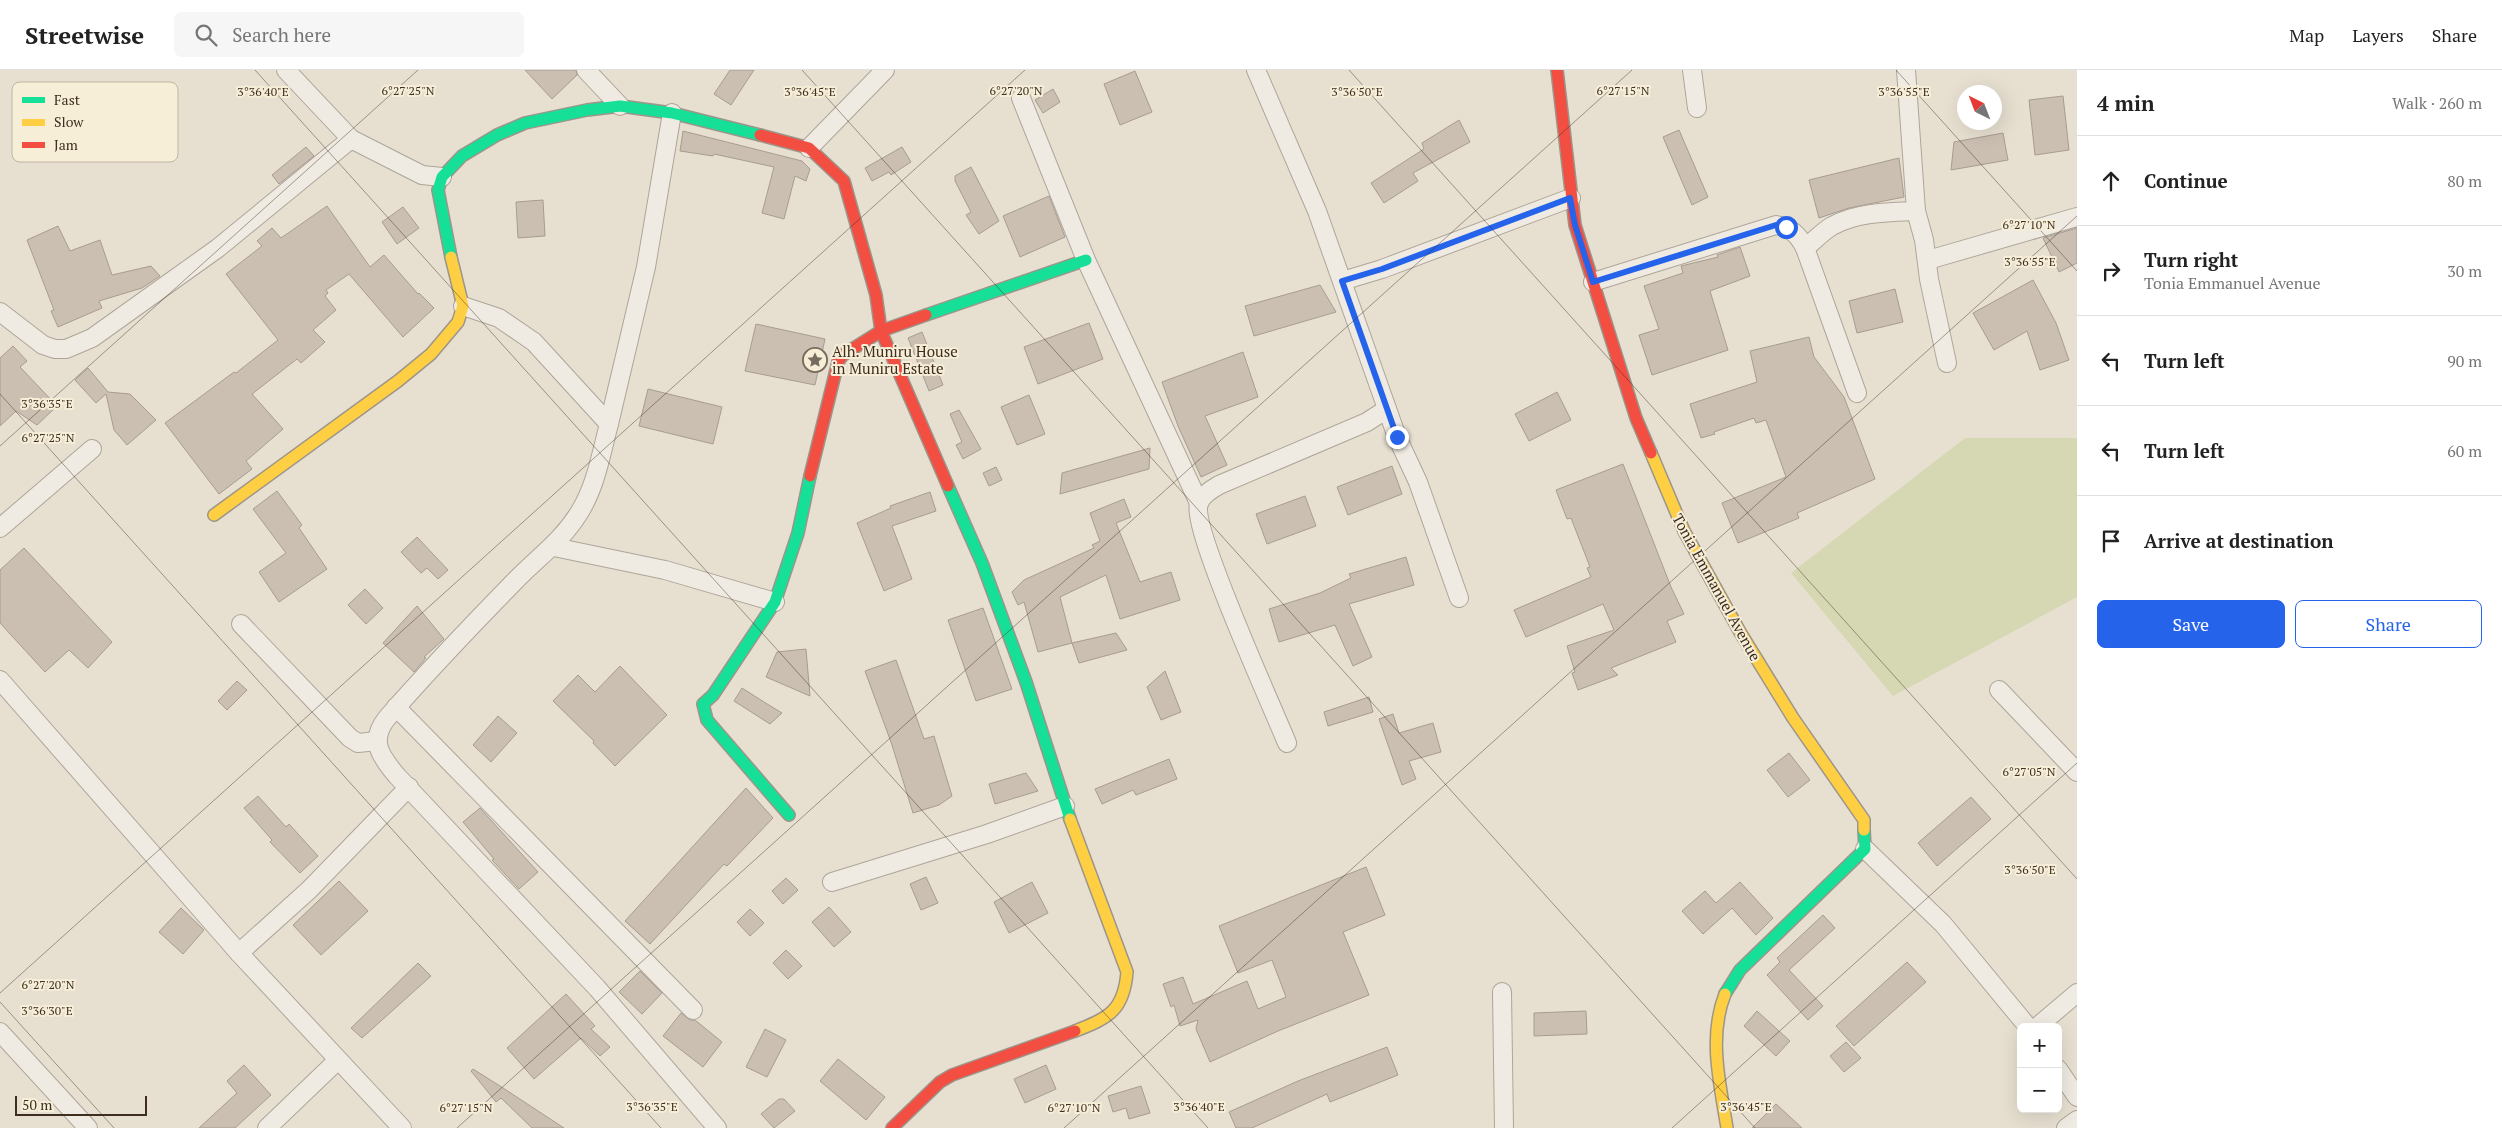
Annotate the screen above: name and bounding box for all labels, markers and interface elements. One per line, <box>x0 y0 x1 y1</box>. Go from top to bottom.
search box <box>174 12 524 57</box>
text: Streetwise <box>25 19 144 51</box>
icon: search <box>192 21 220 49</box>
text: Search here <box>232 22 331 47</box>
text: Map <box>2289 23 2324 47</box>
text: Layers <box>2352 23 2404 47</box>
text: Share <box>2432 23 2477 47</box>
legend <box>12 82 178 162</box>
text: 6°27'25"N <box>381 83 435 98</box>
text: 6°27'20"N <box>989 83 1043 98</box>
text: 6°27'15"N <box>1596 83 1650 98</box>
text: 3°36'40"E <box>237 84 289 99</box>
text: 3°36'45"E <box>784 84 836 99</box>
text: 3°36'50"E <box>1331 84 1383 99</box>
text: 3°36'55"E <box>1878 84 1930 99</box>
north arrow <box>1957 85 2002 130</box>
text: 4 min <box>2097 89 2154 117</box>
text: Fast <box>54 90 81 109</box>
text: Walk · 260 m <box>2392 92 2482 114</box>
text: Slow <box>54 112 84 131</box>
text: Jam <box>54 135 78 154</box>
icon: ahead <box>2097 167 2125 195</box>
text: Continue <box>2144 168 2228 193</box>
text: 80 m <box>2447 170 2482 192</box>
route start <box>1775 216 1798 239</box>
text: 6°27'10"N <box>2002 217 2056 232</box>
text: Turn right <box>2144 247 2238 272</box>
text: 3°36'55"E <box>2004 254 2056 269</box>
icon: right <box>2097 257 2125 285</box>
text: 30 m <box>2447 260 2482 282</box>
text: Tonia Emmanuel Avenue <box>2144 272 2321 294</box>
place label: Alh. Muniru House in Muniru Estate <box>832 341 958 378</box>
place icon: Alh. Muniru House in Muniru Estate <box>802 347 828 373</box>
icon: left <box>2097 347 2125 375</box>
text: Turn left <box>2144 348 2225 373</box>
text: 90 m <box>2447 350 2482 372</box>
text: 3°36'35"E <box>21 396 73 411</box>
route end <box>1386 426 1409 449</box>
text: 6°27'25"N <box>21 430 75 445</box>
icon: left <box>2097 437 2125 465</box>
text: Turn left <box>2144 438 2225 463</box>
text: 60 m <box>2447 440 2482 462</box>
street label: Tonia Emmanuel Avenue <box>1668 510 1766 664</box>
icon: arrive <box>2097 527 2125 555</box>
text: Arrive at destination <box>2144 528 2333 553</box>
button: Save <box>2097 600 2285 648</box>
button: Share <box>2295 600 2482 648</box>
text: 6°27'05"N <box>2002 764 2056 779</box>
text: 3°36'50"E <box>2004 862 2056 877</box>
text: 6°27'20"N <box>21 977 75 992</box>
text: 3°36'30"E <box>21 1003 73 1018</box>
map controls <box>2017 1023 2062 1113</box>
button: + <box>2017 1023 2062 1068</box>
button: − <box>2017 1068 2062 1113</box>
scale bar <box>15 1093 148 1116</box>
text: 50 m <box>22 1095 52 1114</box>
text: 3°36'35"E <box>626 1099 678 1114</box>
text: 3°36'40"E <box>1173 1099 1225 1114</box>
text: 3°36'45"E <box>1720 1099 1772 1114</box>
text: 6°27'15"N <box>439 1100 493 1115</box>
text: 6°27'10"N <box>1047 1100 1101 1115</box>

